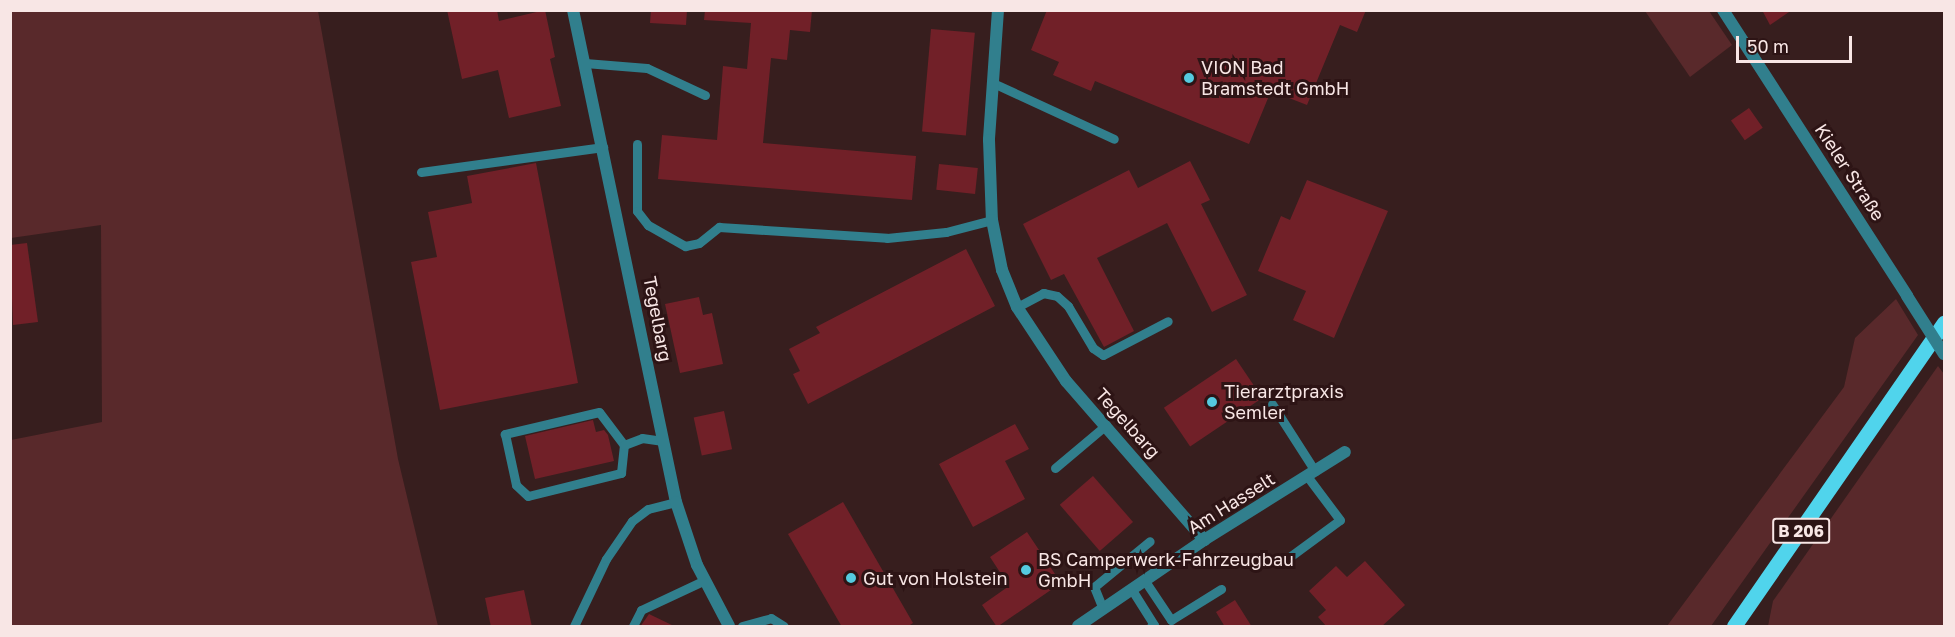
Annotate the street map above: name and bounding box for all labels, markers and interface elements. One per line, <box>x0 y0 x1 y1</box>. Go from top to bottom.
scale bar <box>1739 24 1854 62</box>
text: 50 m <box>1747 35 1789 57</box>
place label: VION Bad Bramstedt GmbH <box>1201 57 1349 100</box>
marker: VION Bad Bramstedt GmbH <box>1182 71 1196 85</box>
street label: Kieler Straße <box>1811 119 1889 225</box>
street label: Tegelbarg <box>639 275 677 363</box>
place label: Tierarztpraxis Semler <box>1224 381 1344 424</box>
street label: Tegelbarg <box>1091 384 1165 462</box>
marker: Tierarztpraxis Semler <box>1205 395 1219 409</box>
street label: Am Hasselt <box>1184 468 1278 538</box>
road number: B 206 <box>1771 518 1831 544</box>
place label: BS Camperwerk-Fahrzeugbau GmbH <box>1038 549 1294 592</box>
marker: BS Camperwerk-Fahrzeugbau GmbH <box>1019 563 1033 577</box>
place label: Gut von Holstein <box>863 567 1008 589</box>
marker: Gut von Holstein <box>844 571 858 585</box>

